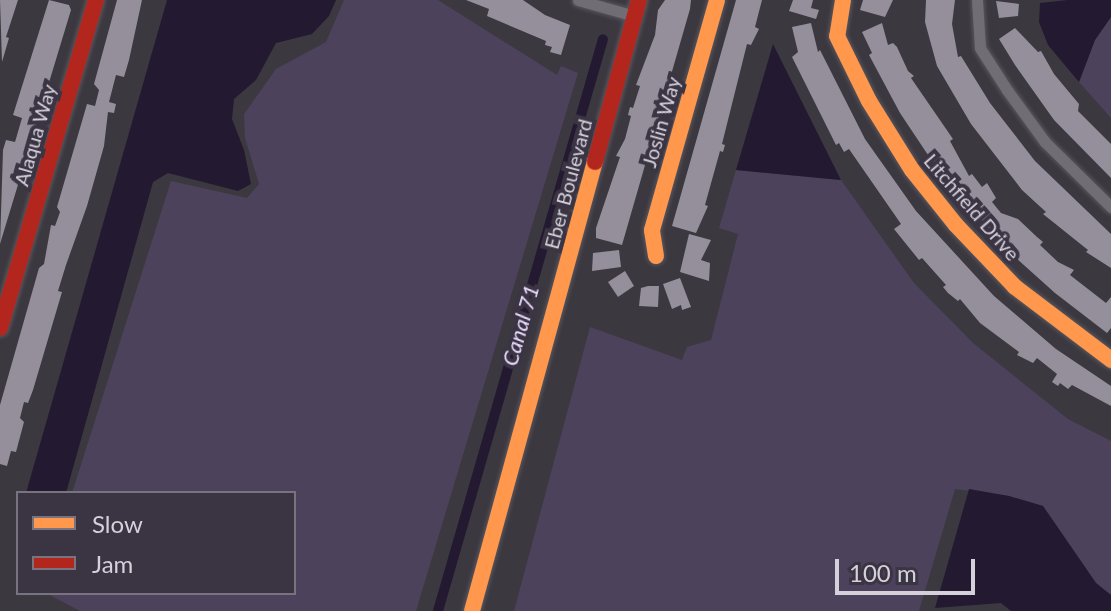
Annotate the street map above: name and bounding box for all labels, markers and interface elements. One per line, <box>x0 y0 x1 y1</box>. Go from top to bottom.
street label: Joslin Way <box>637 74 685 170</box>
street label: Alaqua Way <box>9 81 61 189</box>
street label: Eber Boulevard <box>539 116 597 252</box>
street label: Litchfield Drive <box>919 149 1025 265</box>
water label: Canal 71 <box>496 281 544 369</box>
legend <box>16 491 296 595</box>
text: Slow <box>92 509 143 538</box>
scale bar <box>839 543 979 593</box>
text: Jam <box>92 549 133 578</box>
text: 100 m <box>849 558 917 587</box>

